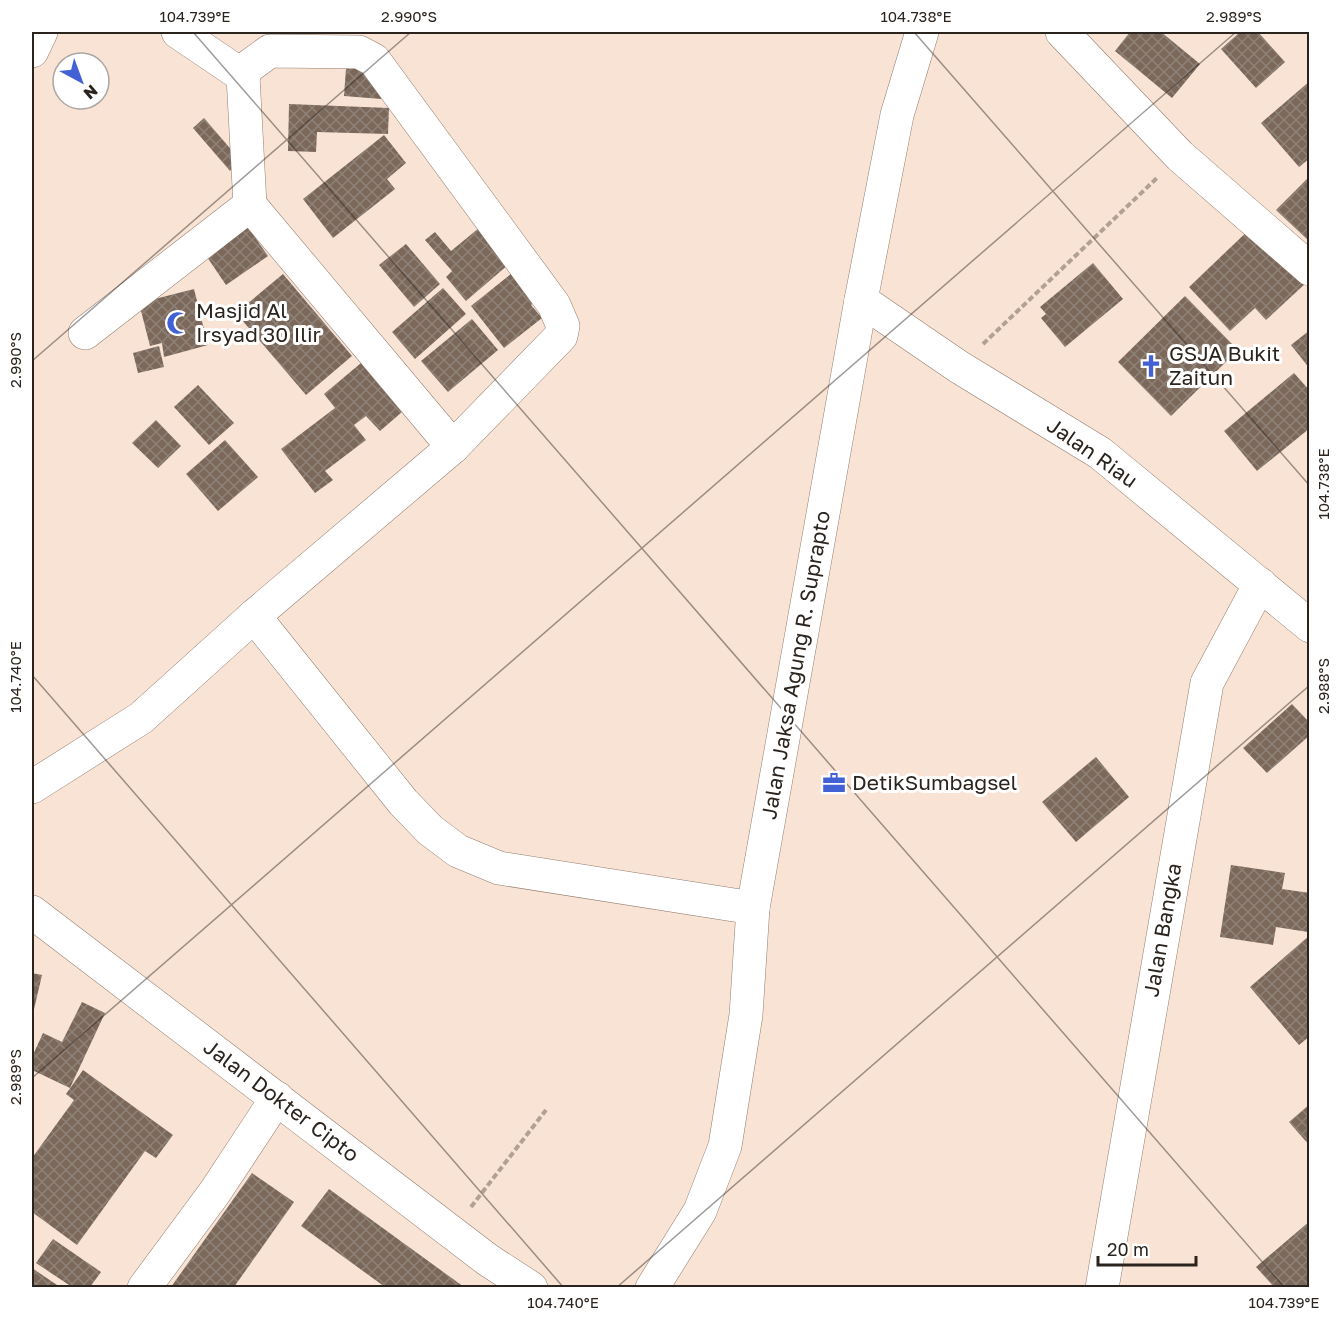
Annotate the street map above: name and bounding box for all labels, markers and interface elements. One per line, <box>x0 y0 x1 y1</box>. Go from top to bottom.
text: 104.739°E <box>159 7 231 25</box>
text: 2.990°S <box>381 7 437 25</box>
text: 104.738°E <box>880 7 952 25</box>
text: 2.989°S <box>1206 7 1262 25</box>
north arrow <box>51 51 111 111</box>
text: N <box>80 81 102 104</box>
place label: Masjid Al Irsyad 30 Ilir <box>196 297 321 347</box>
mosque icon: Masjid Al Irsyad 30 Ilir <box>165 310 191 336</box>
text: 2.990°S <box>6 332 24 388</box>
place label: GSJA Bukit Zaitun <box>1169 340 1280 390</box>
church icon: GSJA Bukit Zaitun <box>1138 353 1164 379</box>
street label: Jalan Riau <box>1042 411 1143 493</box>
text: 104.738°E <box>1314 448 1332 520</box>
street label: Jalan Jaksa Agung R. Suprapto <box>755 508 835 821</box>
text: 104.740°E <box>6 641 24 713</box>
text: 2.988°S <box>1314 658 1332 714</box>
place label: DetikSumbagsel <box>852 769 1017 795</box>
office icon: DetikSumbagsel <box>821 770 847 796</box>
street label: Jalan Bangka <box>1137 861 1187 999</box>
street label: Jalan Dokter Cipto <box>199 1033 364 1167</box>
text: 2.989°S <box>6 1049 24 1105</box>
scale bar <box>1098 1229 1196 1267</box>
text: 20 m <box>1107 1238 1149 1260</box>
text: 104.740°E <box>527 1293 599 1311</box>
text: 104.739°E <box>1248 1293 1320 1311</box>

